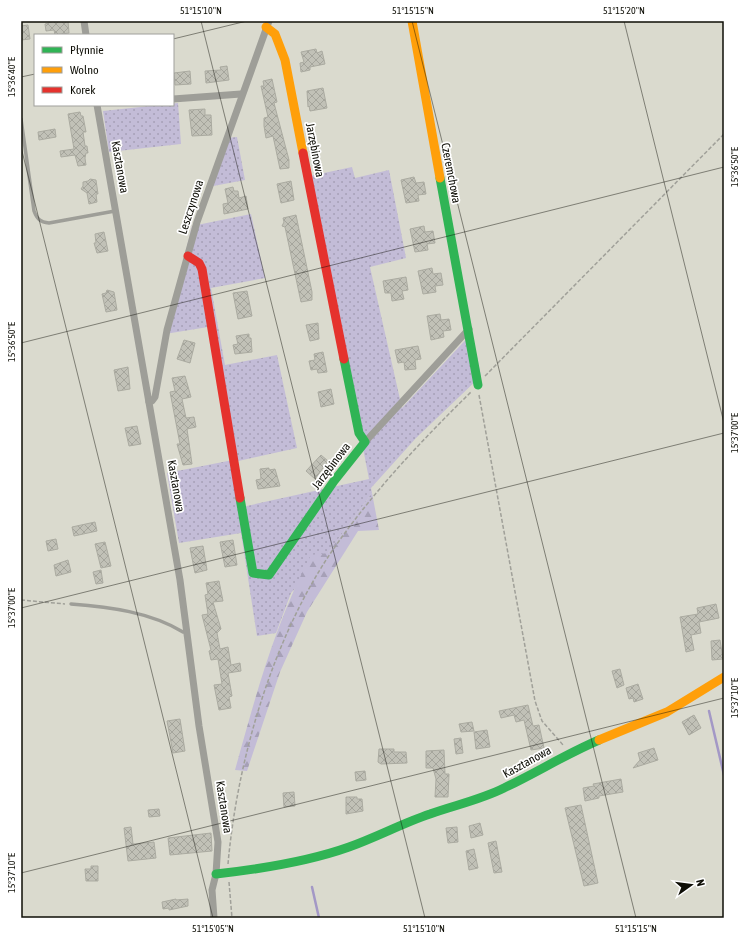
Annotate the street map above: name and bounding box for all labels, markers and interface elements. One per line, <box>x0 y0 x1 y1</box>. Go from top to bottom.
text: 51°15'10"N <box>180 5 222 16</box>
text: 51°15'15"N <box>392 5 434 16</box>
text: 51°15'20"N <box>603 5 645 16</box>
legend <box>34 34 174 106</box>
text: Płynnie <box>70 43 104 57</box>
text: 15°36'40"E <box>6 56 17 97</box>
text: Wolno <box>70 63 99 77</box>
text: Korek <box>70 83 96 97</box>
street label: Jarzębinowa <box>303 122 327 178</box>
street label: Kasztanowa <box>109 140 131 194</box>
street label: Czeremchowa <box>438 142 464 204</box>
text: 15°36'50"E <box>729 146 740 187</box>
street label: Leszczynowa <box>176 178 206 236</box>
text: 15°36'50"E <box>6 321 17 362</box>
text: 15°37'00"E <box>729 412 740 453</box>
street label: Jarzębinowa <box>309 440 353 492</box>
street label: Kasztanowa <box>165 459 187 513</box>
text: 15°37'00"E <box>6 587 17 628</box>
text: 15°37'10"E <box>729 677 740 718</box>
street label: Kasztanowa <box>501 743 553 781</box>
street label: Kasztanowa <box>213 780 235 834</box>
text: 15°37'10"E <box>6 852 17 893</box>
north arrow <box>671 865 711 905</box>
text: N <box>694 878 707 887</box>
text: 51°15'05"N <box>192 923 234 934</box>
text: 51°15'10"N <box>403 923 445 934</box>
text: 51°15'15"N <box>615 923 657 934</box>

